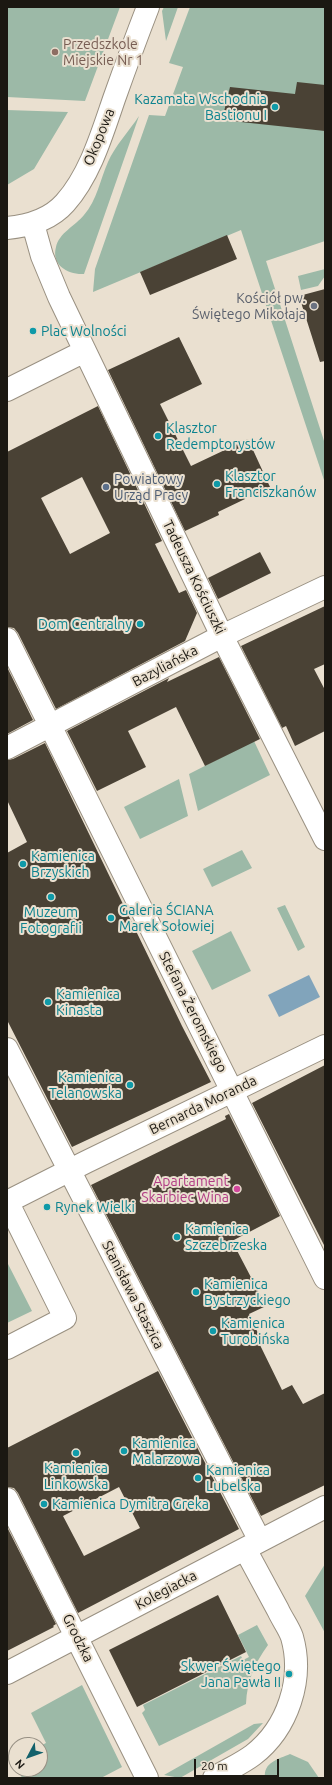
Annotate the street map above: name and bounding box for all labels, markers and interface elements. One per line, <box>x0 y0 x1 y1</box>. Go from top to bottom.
place label: Przedszkole Miejskie Nr 1 <box>63 36 144 68</box>
marker: Przedszkole Miejskie Nr 1 <box>50 47 60 57</box>
place label: Kazamata Wschodnia Bastionu I <box>134 91 267 124</box>
marker: Kazamata Wschodnia Bastionu I <box>270 102 280 112</box>
street label: Okopowa <box>80 106 118 168</box>
place label: Kościół pw. Świętego Mikołaja <box>192 290 306 322</box>
marker: Kościół pw. Świętego Mikołaja <box>309 301 319 311</box>
place label: Plac Wolności <box>41 323 127 339</box>
marker: Plac Wolności <box>28 326 38 336</box>
place label: Klasztor Redemptorystów <box>166 420 275 452</box>
marker: Klasztor Redemptorystów <box>153 431 163 441</box>
place label: Klasztor Franciszkanów <box>225 468 316 500</box>
place label: Powiatowy Urząd Pracy <box>114 471 188 504</box>
marker: Klasztor Franciszkanów <box>212 479 222 489</box>
marker: Powiatowy Urząd Pracy <box>101 482 111 492</box>
street label: Tadeusza Kościuszki <box>159 517 229 637</box>
place label: Dom Centralny <box>38 616 132 632</box>
marker: Dom Centralny <box>135 619 145 629</box>
street label: Bazyliańska <box>129 642 201 690</box>
place label: Kamienica Brzyskich <box>31 848 95 880</box>
marker: Kamienica Brzyskich <box>18 859 28 869</box>
marker: Muzeum Fotografii <box>46 892 56 902</box>
place label: Galeria ŚCIANA Marek Sołowiej <box>119 902 214 934</box>
place label: Muzeum Fotografii <box>20 904 82 936</box>
marker: Galeria ŚCIANA Marek Sołowiej <box>106 913 116 923</box>
street label: Stefana Żeromskiego <box>155 949 231 1075</box>
place label: Kamienica Kinasta <box>56 986 120 1018</box>
marker: Kamienica Kinasta <box>43 997 53 1007</box>
place label: Kamienica Telanowska <box>49 1069 122 1102</box>
street label: Bernarda Moranda <box>147 1072 259 1138</box>
marker: Kamienica Telanowska <box>125 1080 135 1090</box>
place label: Apartament Skarbiec Wina <box>141 1173 229 1206</box>
marker: Apartament Skarbiec Wina <box>232 1184 242 1194</box>
place label: Rynek Wielki <box>55 1199 135 1215</box>
marker: Rynek Wielki <box>42 1202 52 1212</box>
place label: Kamienica Szczebrzeska <box>185 1221 267 1254</box>
marker: Kamienica Szczebrzeska <box>172 1232 182 1242</box>
street label: Stanisława Staszica <box>98 1238 168 1352</box>
place label: Kamienica Bystrzyckiego <box>204 1276 291 1308</box>
marker: Kamienica Bystrzyckiego <box>191 1287 201 1297</box>
place label: Kamienica Turobińska <box>221 1315 290 1348</box>
marker: Kamienica Turobińska <box>208 1326 218 1336</box>
place label: Kamienica Malarzowa <box>132 1435 200 1468</box>
marker: Kamienica Malarzowa <box>119 1446 129 1456</box>
marker: Kamienica Linkowska <box>71 1448 81 1458</box>
place label: Kamienica Linkowska <box>44 1460 108 1492</box>
place label: Kamienica Lubelska <box>206 1462 270 1494</box>
marker: Kamienica Lubelska <box>193 1473 203 1483</box>
place label: Kamienica Dymitra Greka <box>52 1496 209 1512</box>
marker: Kamienica Dymitra Greka <box>39 1499 49 1509</box>
street label: Kolegiacka <box>132 1567 200 1613</box>
street label: Grodzka <box>59 1611 97 1665</box>
place label: Skwer Świętego Jana Pawła II <box>181 1658 281 1690</box>
marker: Skwer Świętego Jana Pawła II <box>284 1669 294 1679</box>
north arrow <box>8 1737 48 1777</box>
scale bar <box>196 1751 281 1777</box>
text: N <box>12 1757 27 1771</box>
text: 20 m <box>201 1759 228 1772</box>

